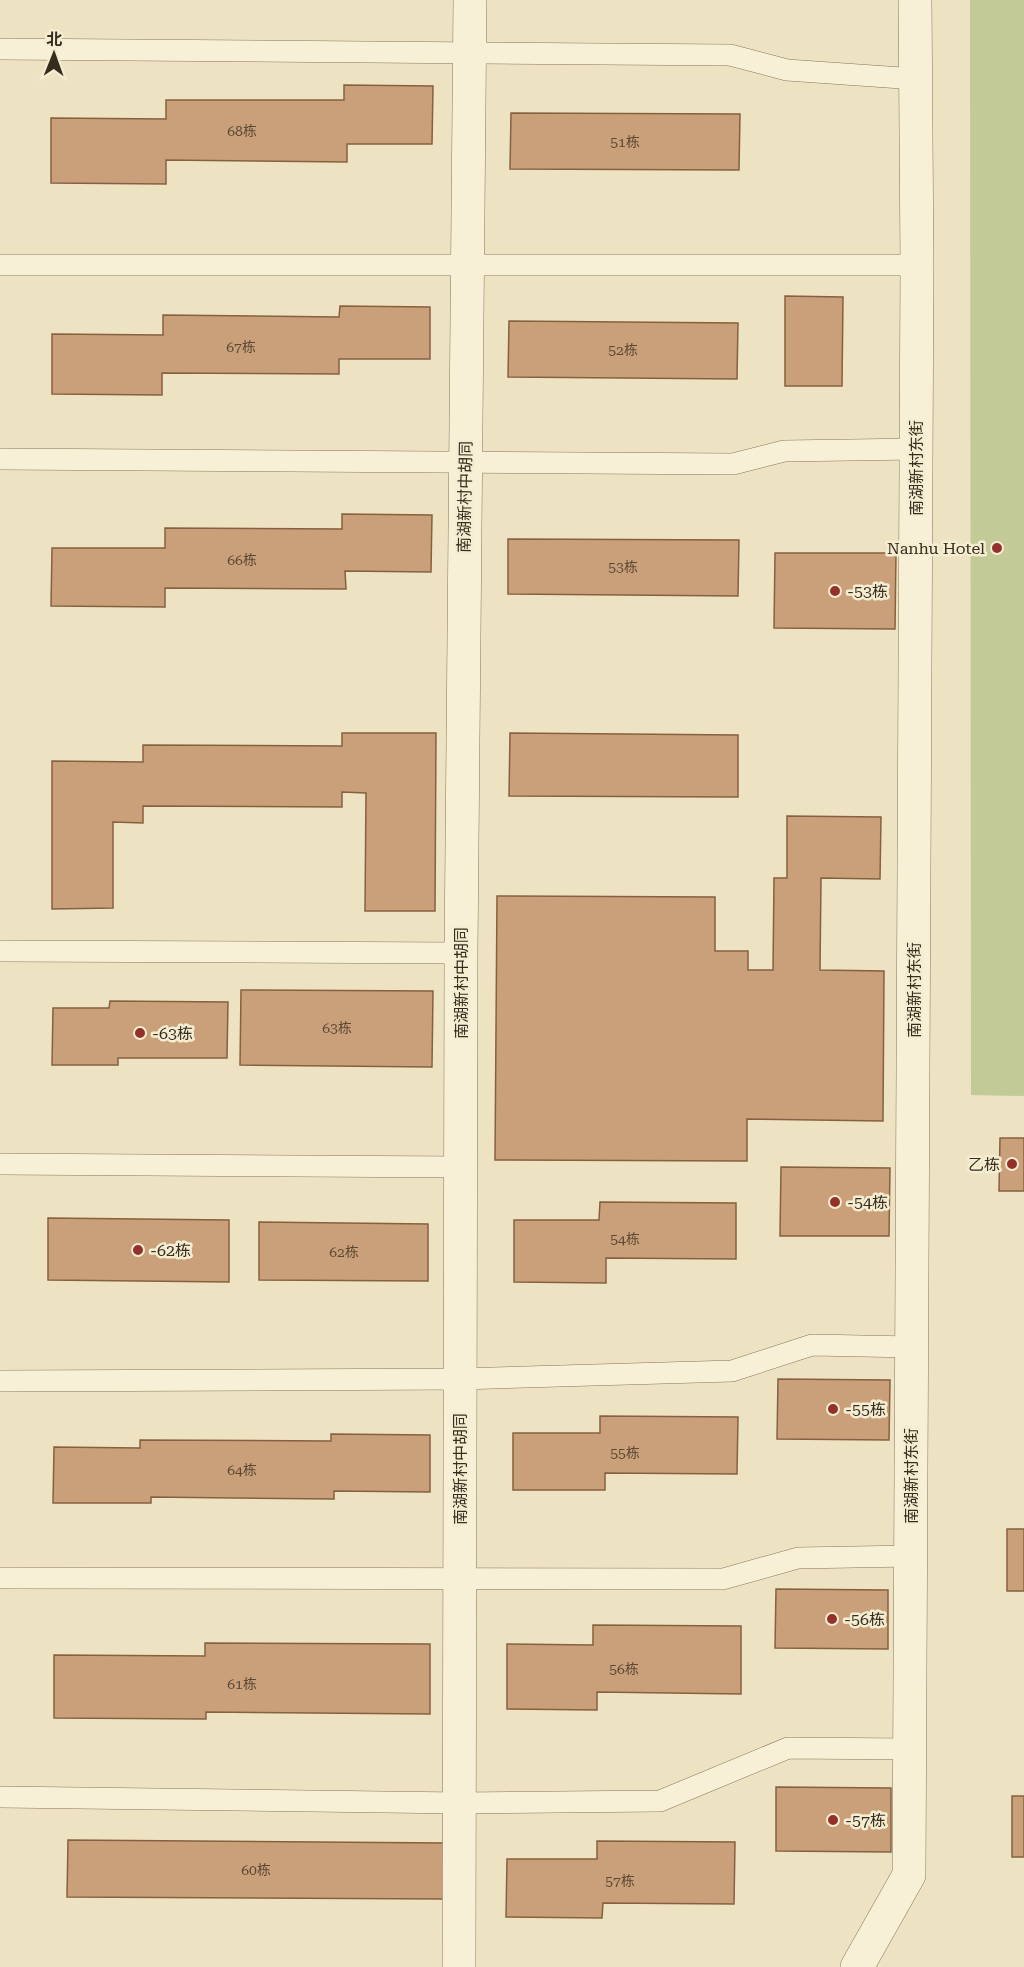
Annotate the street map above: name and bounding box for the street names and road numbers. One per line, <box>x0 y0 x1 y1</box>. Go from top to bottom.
street label: 南湖新村东街 <box>907 420 926 516</box>
street label: 南湖新村中胡同 <box>455 441 475 553</box>
street label: 南湖新村中胡同 <box>452 927 471 1039</box>
street label: 南湖新村东街 <box>905 942 924 1038</box>
street label: 南湖新村中胡同 <box>451 1413 470 1525</box>
street label: 南湖新村东街 <box>902 1428 921 1524</box>

